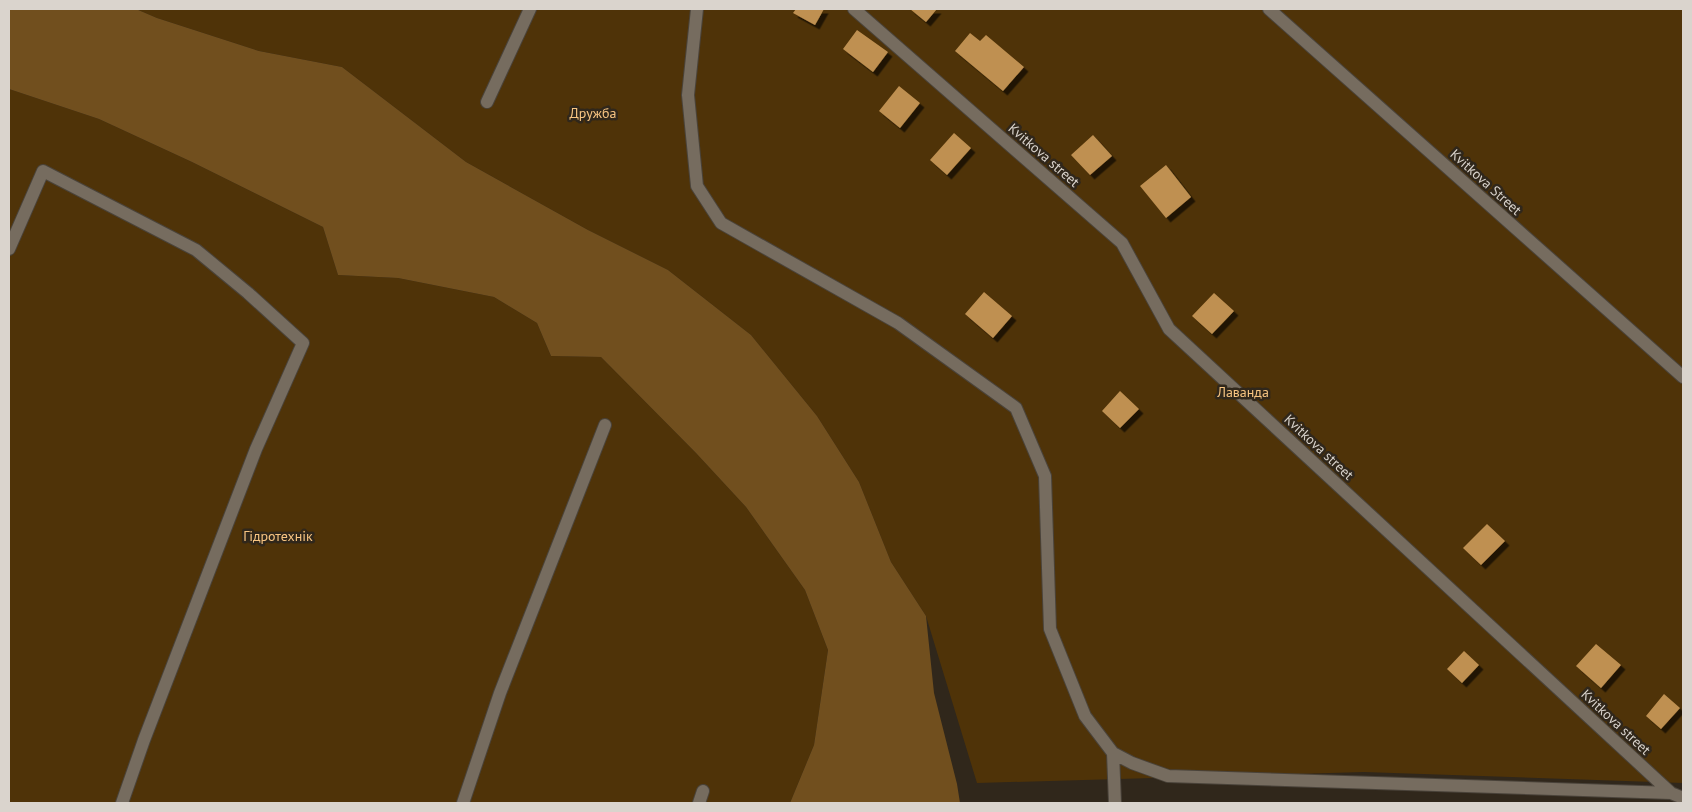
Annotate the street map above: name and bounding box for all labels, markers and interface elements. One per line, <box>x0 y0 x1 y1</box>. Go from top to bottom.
park label: Дружба <box>570 104 617 122</box>
street label: Kvitkova street <box>1005 119 1084 191</box>
street label: Kvitkova Street <box>1447 145 1526 219</box>
park label: Лаванда <box>1216 383 1269 401</box>
street label: Kvitkova street <box>1280 410 1358 484</box>
park label: Гідротехнік <box>243 527 313 545</box>
street label: Kvitkova street <box>1577 685 1655 759</box>

